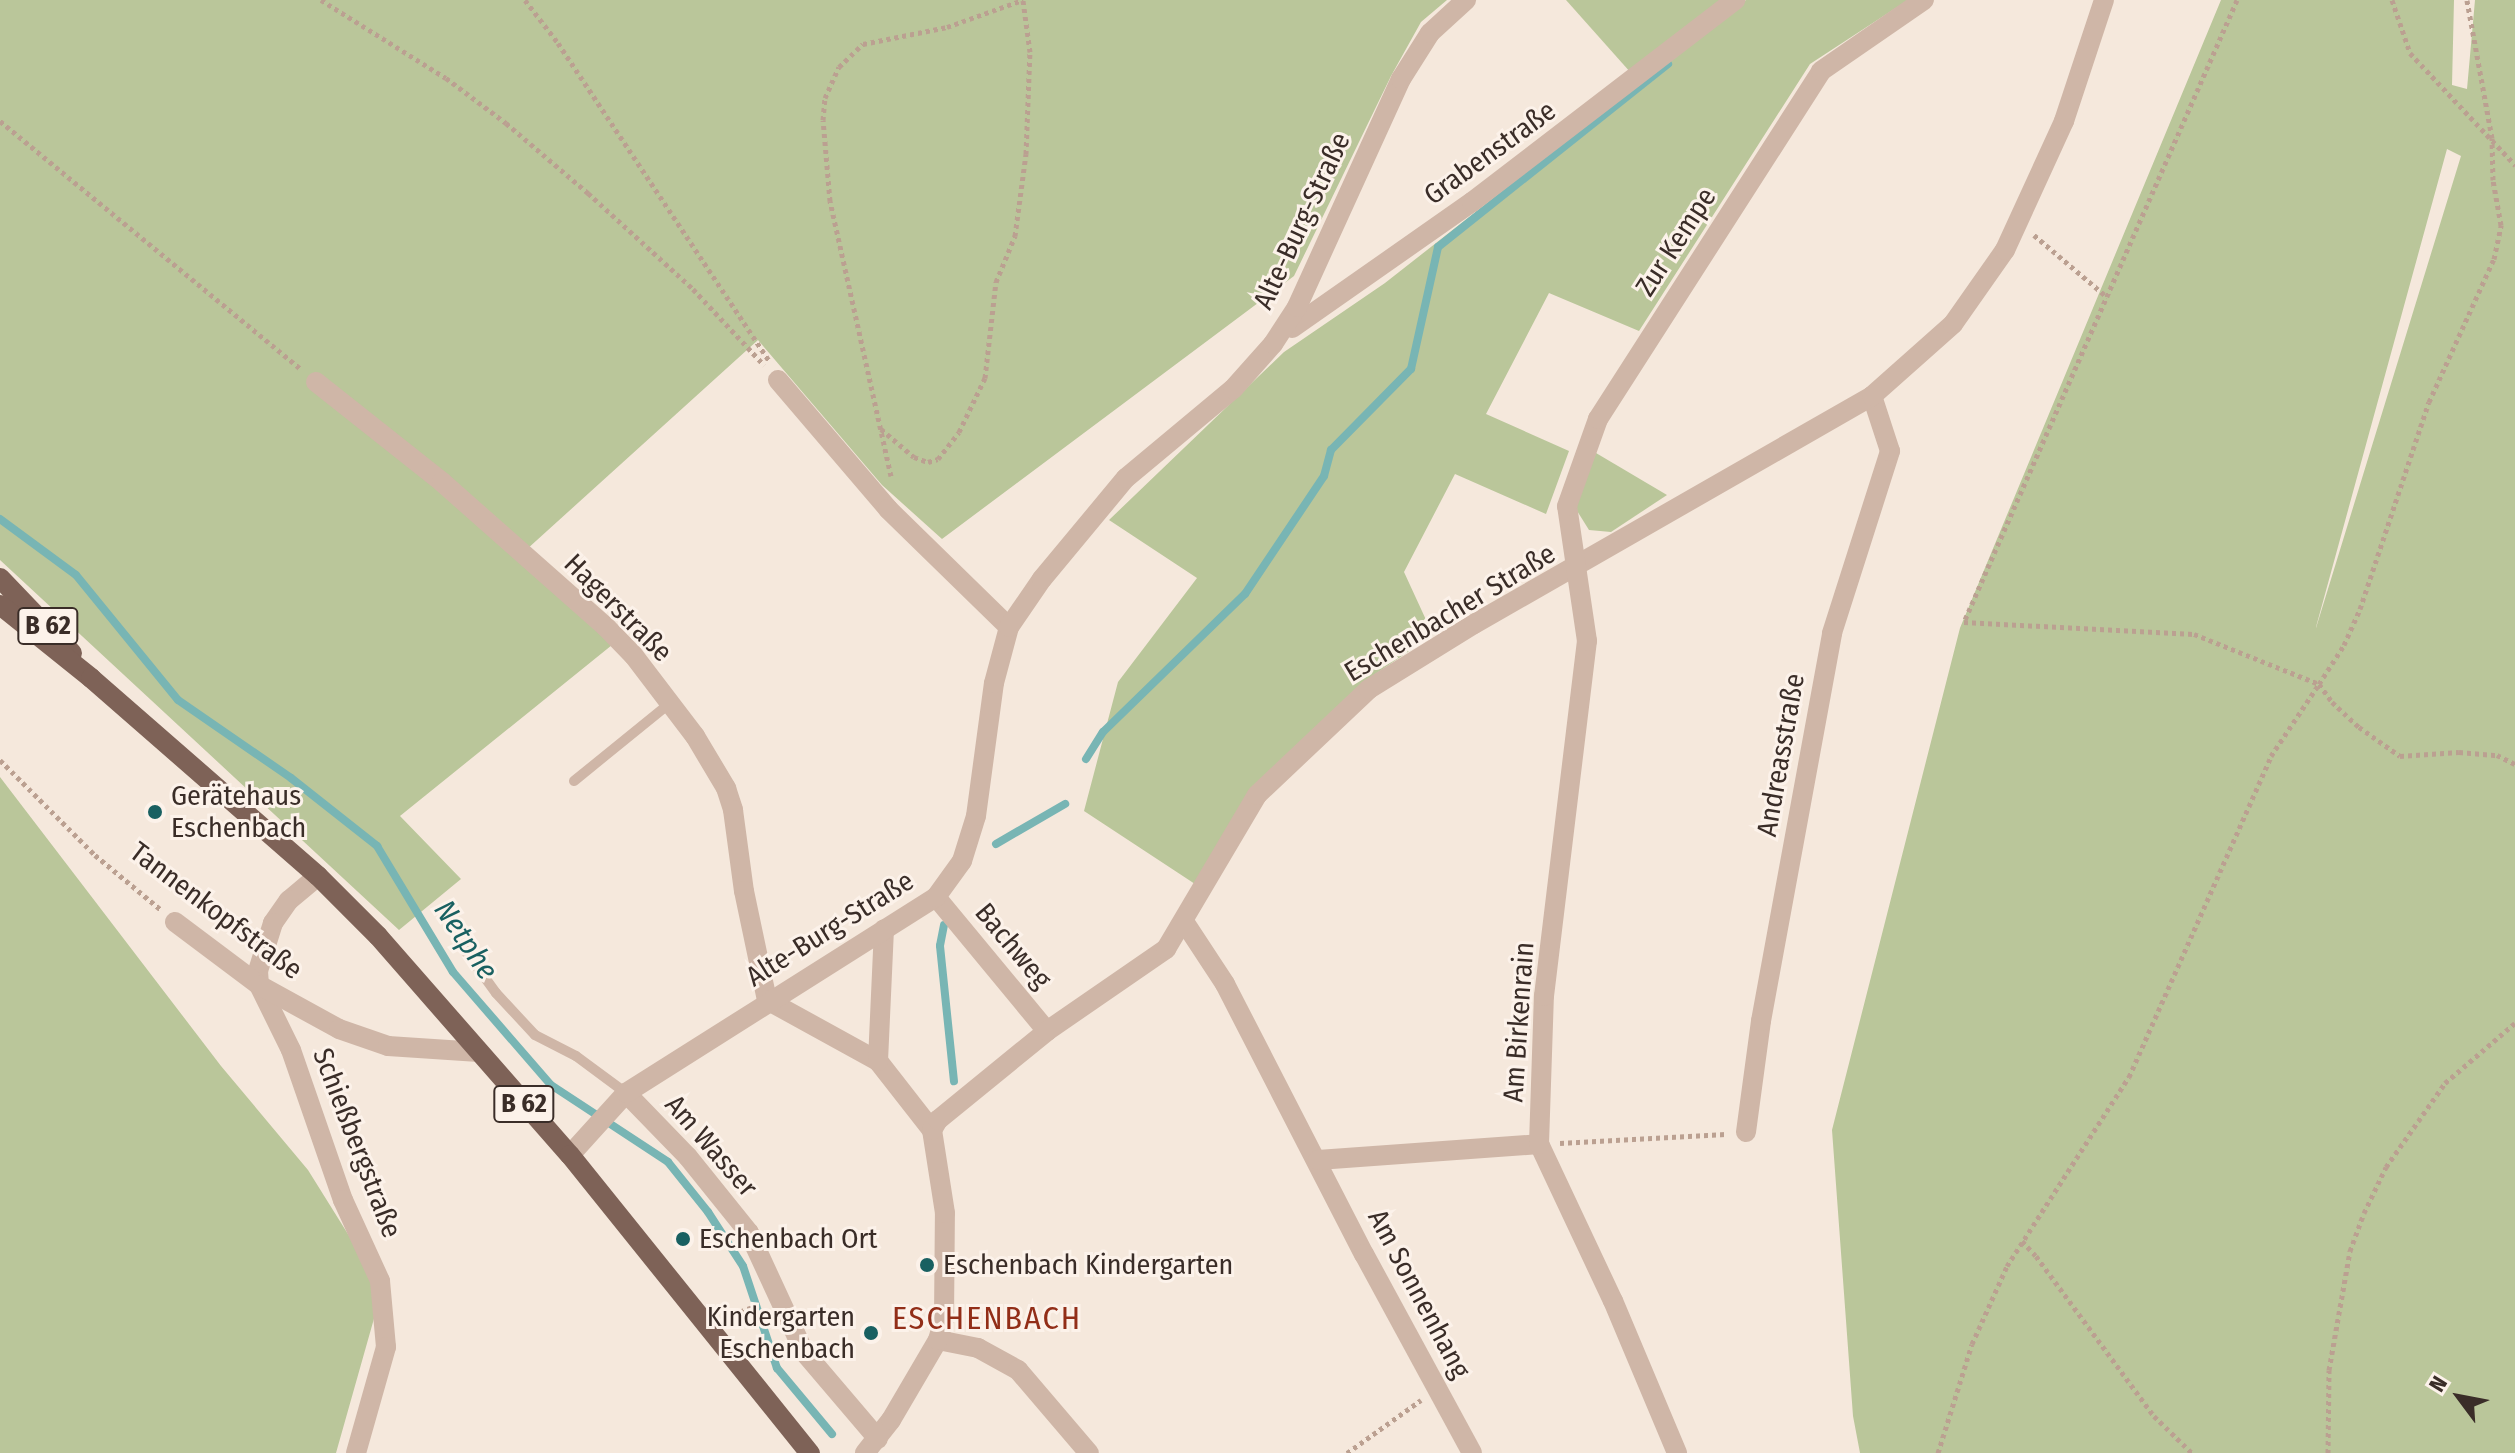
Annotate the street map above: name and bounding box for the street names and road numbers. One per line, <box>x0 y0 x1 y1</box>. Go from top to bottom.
street label: Grabenstraße <box>1418 94 1562 212</box>
street label: Alte-Burg-Straße <box>1246 127 1358 315</box>
street label: Zur Kempe <box>1629 182 1723 302</box>
street label: Eschenbacher Straße <box>1338 537 1562 689</box>
street label: Hagerstraße <box>557 547 679 669</box>
road number: B 62 <box>16 604 80 648</box>
street label: Andreasstraße <box>1750 671 1812 839</box>
street label: Tannenkopfstraße <box>123 835 309 987</box>
street label: Alte-Burg-Straße <box>740 864 920 994</box>
street label: Bachweg <box>968 896 1058 996</box>
street label: Am Birkenrain <box>1497 941 1541 1103</box>
street label: Schießbergstraße <box>305 1044 409 1242</box>
road number: B 62 <box>492 1082 556 1126</box>
street label: Am Wasser <box>658 1088 764 1204</box>
street label: Am Sonnenhang <box>1361 1204 1477 1384</box>

